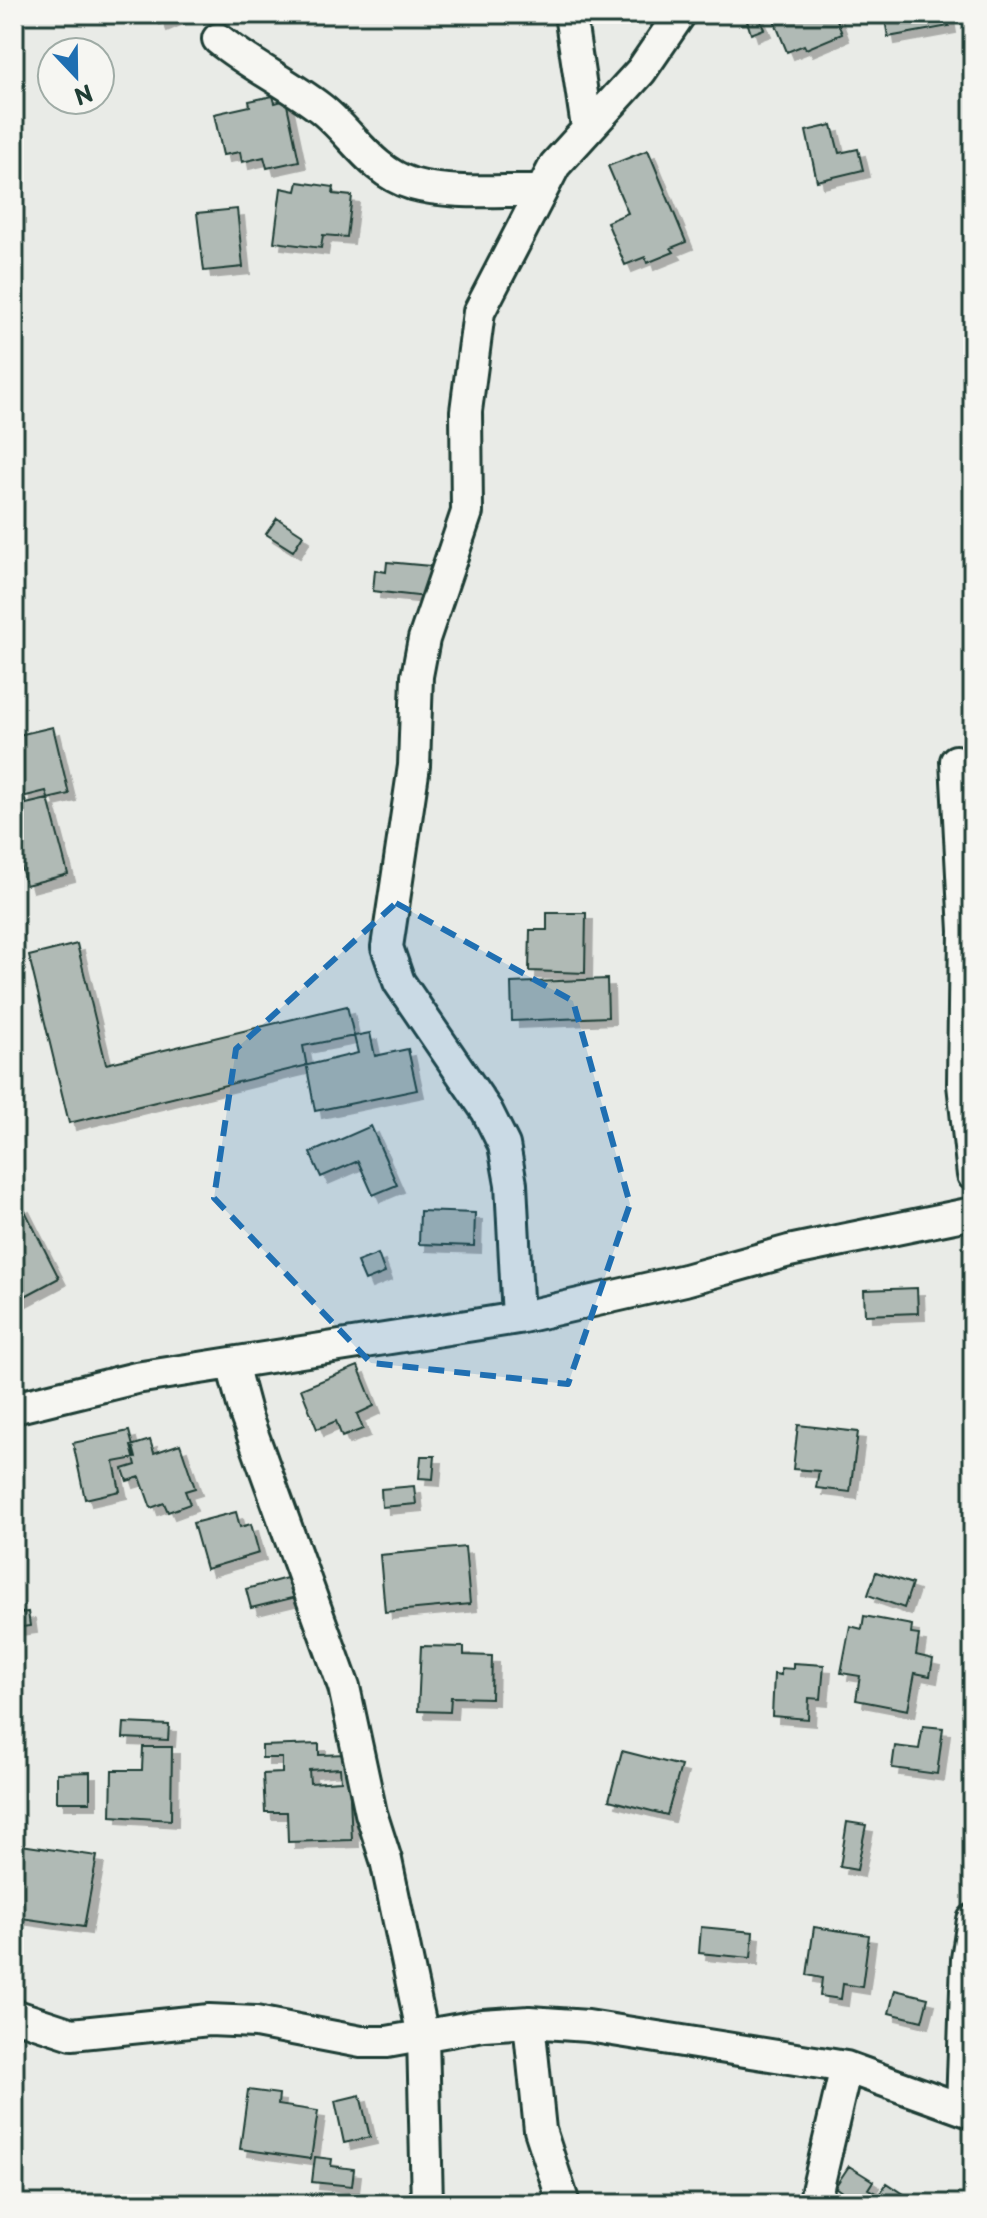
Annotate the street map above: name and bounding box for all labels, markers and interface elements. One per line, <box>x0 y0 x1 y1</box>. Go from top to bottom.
north arrow <box>36 36 116 116</box>
text: N <box>70 77 98 114</box>

